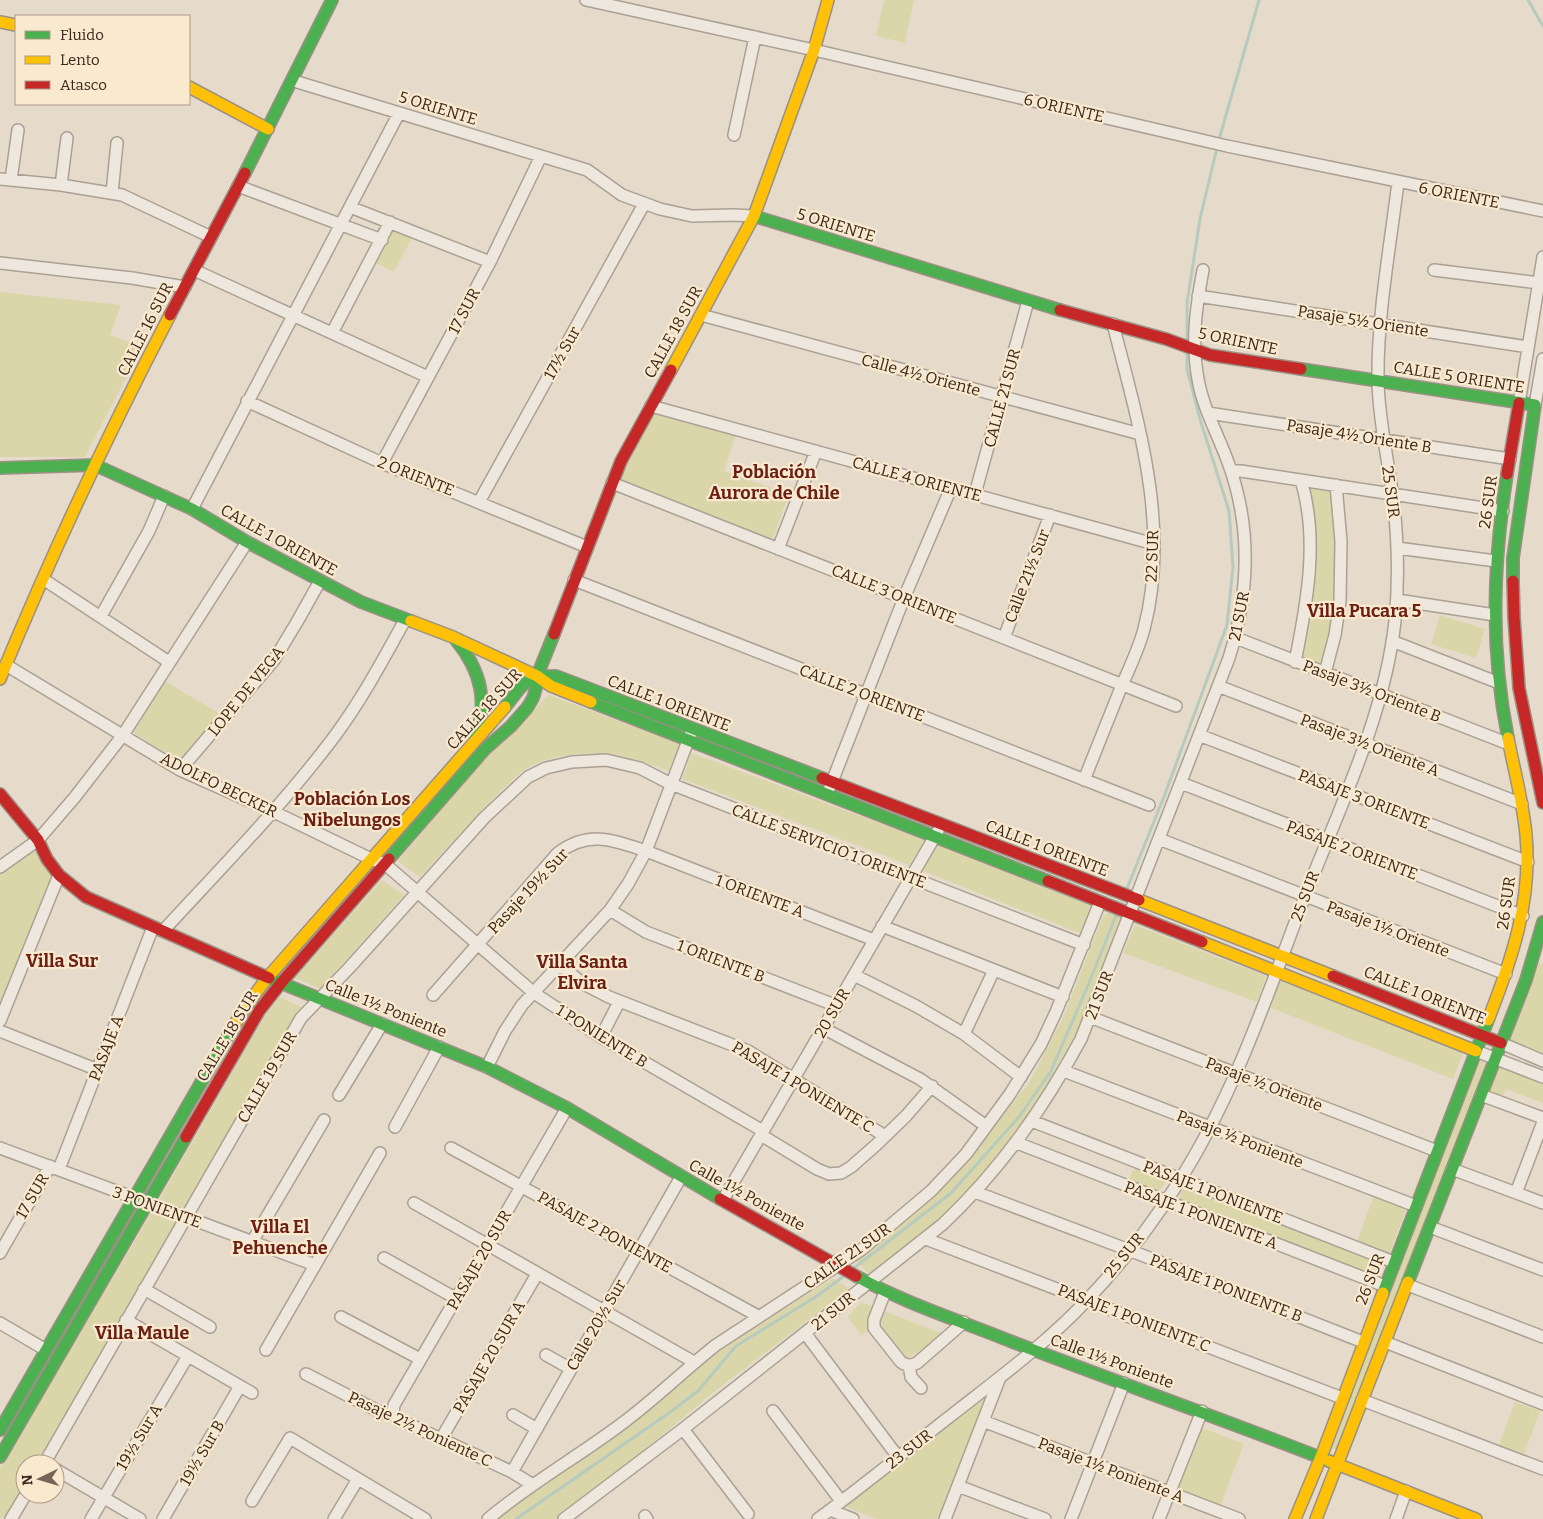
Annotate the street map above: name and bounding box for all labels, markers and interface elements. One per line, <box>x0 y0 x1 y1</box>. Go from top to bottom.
legend <box>15 15 190 105</box>
text: Fluido <box>60 26 104 44</box>
text: Lento <box>60 51 100 69</box>
text: Atasco <box>60 76 107 94</box>
street label: 5 ORIENTE <box>396 87 480 129</box>
street label: 6 ORIENTE <box>1022 90 1106 126</box>
street label: 6 ORIENTE <box>1417 178 1501 212</box>
street label: 5 ORIENTE <box>794 204 878 246</box>
street label: CALLE 16 SUR <box>113 279 177 379</box>
street label: CALLE 18 SUR <box>640 282 706 382</box>
street label: 17 SUR <box>444 284 484 337</box>
street label: Pasaje 5½ Oriente <box>1296 301 1430 341</box>
street label: 17½ Sur <box>540 323 584 383</box>
street label: 5 ORIENTE <box>1196 323 1280 359</box>
street label: CALLE 21 SUR <box>980 346 1024 450</box>
street label: Calle 4½ Oriente <box>859 350 983 400</box>
street label: CALLE 5 ORIENTE <box>1392 357 1526 397</box>
street label: Pasaje 4½ Oriente B <box>1285 415 1433 457</box>
street label: 2 ORIENTE <box>375 452 457 500</box>
street label: CALLE 4 ORIENTE <box>850 453 984 505</box>
district label: Población Aurora de Chile <box>708 461 840 504</box>
street label: 25 SUR <box>1378 465 1404 520</box>
street label: 26 SUR <box>1475 474 1501 530</box>
street label: CALLE 1 ORIENTE <box>217 500 341 580</box>
street label: Calle 21½ Sur <box>1001 527 1053 625</box>
street label: 22 SUR <box>1142 529 1162 583</box>
street label: CALLE 3 ORIENTE <box>829 560 959 628</box>
street label: 21 SUR <box>1225 589 1253 643</box>
district label: Villa Pucara 5 <box>1307 600 1421 622</box>
street label: LOPE DE VEGA <box>204 642 288 740</box>
street label: Pasaje 3½ Oriente B <box>1300 656 1444 726</box>
street label: CALLE 2 ORIENTE <box>797 660 927 726</box>
street label: CALLE 18 SUR <box>443 664 526 754</box>
street label: CALLE 1 ORIENTE <box>605 671 733 735</box>
street label: Pasaje 3½ Oriente A <box>1298 710 1443 781</box>
street label: ADOLFO BECKER <box>157 748 281 822</box>
street label: PASAJE 3 ORIENTE <box>1295 765 1433 833</box>
district label: Población Los Nibelungos <box>294 788 410 831</box>
street label: CALLE SERVICIO 1 ORIENTE <box>729 800 929 892</box>
street label: CALLE 1 ORIENTE <box>983 816 1111 880</box>
street label: PASAJE 2 ORIENTE <box>1284 816 1420 884</box>
street label: Pasaje 19½ Sur <box>484 844 572 938</box>
street label: 25 SUR <box>1287 868 1323 924</box>
street label: 1 ORIENTE A <box>713 870 808 922</box>
street label: 26 SUR <box>1493 875 1519 931</box>
street label: Pasaje 1½ Oriente <box>1324 897 1452 961</box>
street label: 1 ORIENTE B <box>674 936 768 986</box>
district label: Villa Sur <box>26 950 99 972</box>
district label: Villa Santa Elvira <box>536 951 628 994</box>
street label: CALLE 1 ORIENTE <box>1361 962 1489 1028</box>
street label: 21 SUR <box>1081 968 1117 1022</box>
street label: Calle 1½ Poniente <box>322 975 450 1041</box>
street label: 20 SUR <box>810 984 854 1041</box>
street label: CALLE 18 SUR <box>192 987 262 1085</box>
street label: 1 PONIENTE B <box>553 1000 651 1072</box>
street label: PASAJE A <box>85 1012 128 1084</box>
street label: CALLE 19 SUR <box>233 1027 301 1126</box>
street label: PASAJE 1 PONIENTE C <box>729 1037 877 1137</box>
street label: Pasaje ½ Oriente <box>1203 1053 1325 1115</box>
street label: Pasaje ½ Poniente <box>1174 1106 1306 1172</box>
street label: Calle 1½ Poniente <box>686 1155 808 1235</box>
street label: PASAJE 1 PONIENTE <box>1140 1157 1286 1227</box>
street label: 17 SUR <box>11 1169 53 1222</box>
street label: PASAJE 1 PONIENTE A <box>1122 1177 1281 1253</box>
street label: 3 PONIENTE <box>110 1182 204 1232</box>
street label: PASAJE 2 PONIENTE <box>535 1187 675 1277</box>
street label: PASAJE 20 SUR <box>443 1206 515 1313</box>
district label: Villa El Pehuenche <box>232 1216 328 1259</box>
street label: CALLE 21 SUR <box>800 1219 895 1293</box>
street label: 25 SUR <box>1100 1228 1148 1281</box>
street label: PASAJE 1 PONIENTE B <box>1147 1250 1305 1326</box>
street label: 26 SUR <box>1352 1250 1389 1307</box>
street label: Calle 20½ Sur <box>562 1276 630 1374</box>
street label: PASAJE 1 PONIENTE C <box>1055 1280 1213 1356</box>
street label: 21 SUR <box>807 1287 859 1334</box>
street label: PASAJE 20 SUR A <box>449 1297 529 1417</box>
district label: Villa Maule <box>95 1322 189 1344</box>
street label: Calle 1½ Poniente <box>1048 1330 1176 1392</box>
street label: Pasaje 2½ Poniente C <box>345 1387 495 1471</box>
street label: 19½ Sur A <box>112 1400 166 1473</box>
street label: 19½ Sur B <box>176 1417 228 1489</box>
street label: 23 SUR <box>882 1425 936 1473</box>
street label: Pasaje 1½ Poniente A <box>1035 1433 1187 1507</box>
north arrow <box>15 1454 65 1504</box>
text: N <box>19 1474 36 1486</box>

